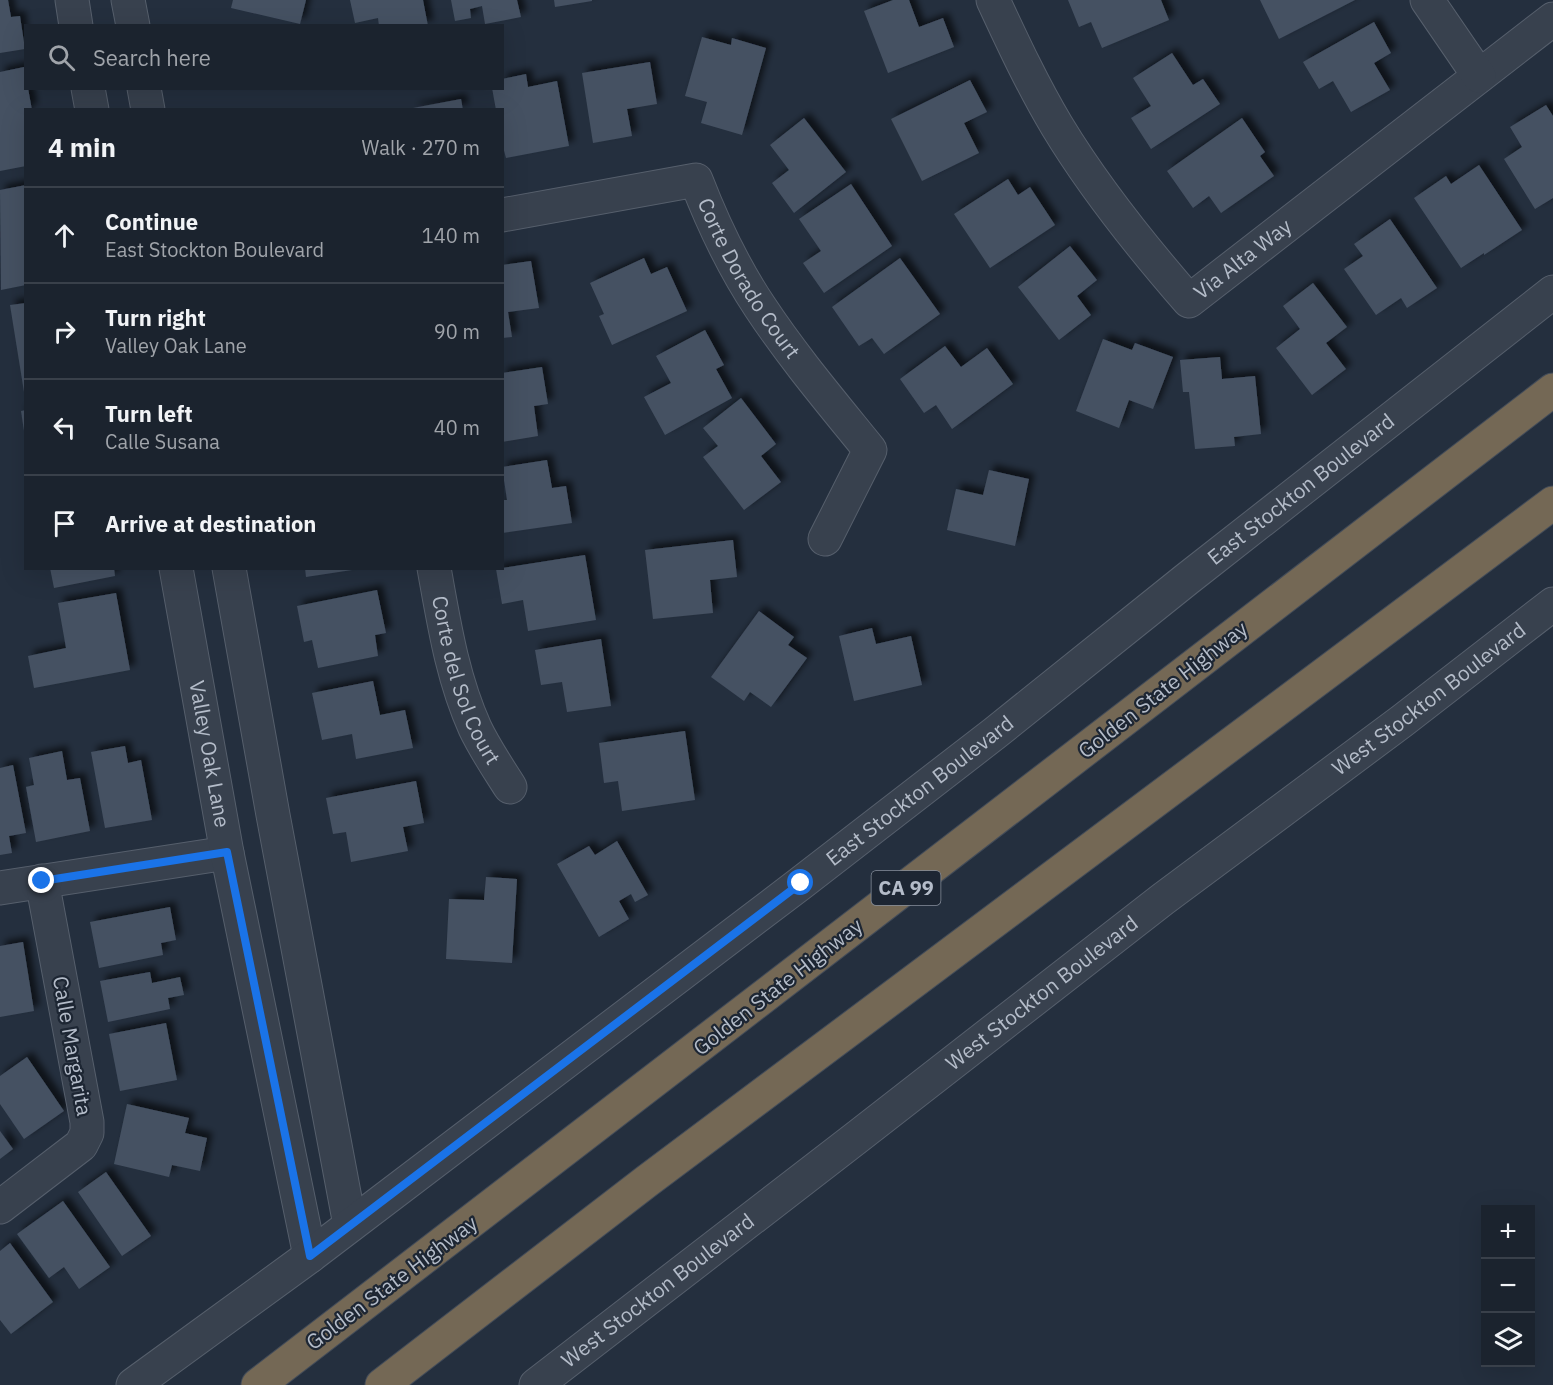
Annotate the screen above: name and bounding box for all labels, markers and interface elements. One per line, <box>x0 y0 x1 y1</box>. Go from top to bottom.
search box <box>24 24 504 90</box>
icon: search <box>45 41 78 74</box>
text: Search here <box>93 43 211 72</box>
text: 4 min <box>48 130 116 164</box>
text: Walk · 270 m <box>362 134 480 161</box>
street label: Corte Dorado Court <box>692 194 807 364</box>
text: Continue <box>105 207 198 236</box>
street label: Via Alta Way <box>1187 211 1297 305</box>
icon: ahead <box>48 219 81 252</box>
text: 140 m <box>422 222 480 249</box>
text: East Stockton Boulevard <box>105 236 324 263</box>
text: Turn right <box>105 303 206 332</box>
icon: right <box>48 315 81 348</box>
text: 90 m <box>434 318 480 345</box>
text: Valley Oak Lane <box>105 332 247 359</box>
text: Turn left <box>105 399 193 428</box>
street label: East Stockton Boulevard <box>1201 407 1400 571</box>
icon: left <box>48 411 81 444</box>
text: 40 m <box>434 414 480 441</box>
text: Calle Susana <box>105 428 220 455</box>
icon: arrive <box>48 507 81 540</box>
text: Arrive at destination <box>105 509 316 538</box>
street label: Corte del Sol Court <box>426 593 507 770</box>
street label: Golden State Highway <box>1072 614 1253 764</box>
street label: West Stockton Boulevard <box>1326 615 1531 781</box>
street label: Valley Oak Lane <box>183 678 237 830</box>
street label: East Stockton Boulevard <box>820 709 1019 872</box>
route end <box>28 867 54 893</box>
route start <box>787 869 813 895</box>
road number: CA 99 <box>872 871 940 905</box>
street label: West Stockton Boulevard <box>939 909 1143 1076</box>
street label: Golden State Highway <box>687 911 868 1061</box>
street label: Calle Margarita <box>47 974 99 1118</box>
map controls <box>1481 1205 1535 1367</box>
button: + <box>1481 1205 1535 1259</box>
street label: West Stockton Boulevard <box>555 1207 760 1374</box>
street label: Golden State Highway <box>300 1208 483 1356</box>
button: − <box>1481 1259 1535 1313</box>
button: layers <box>1481 1313 1535 1367</box>

